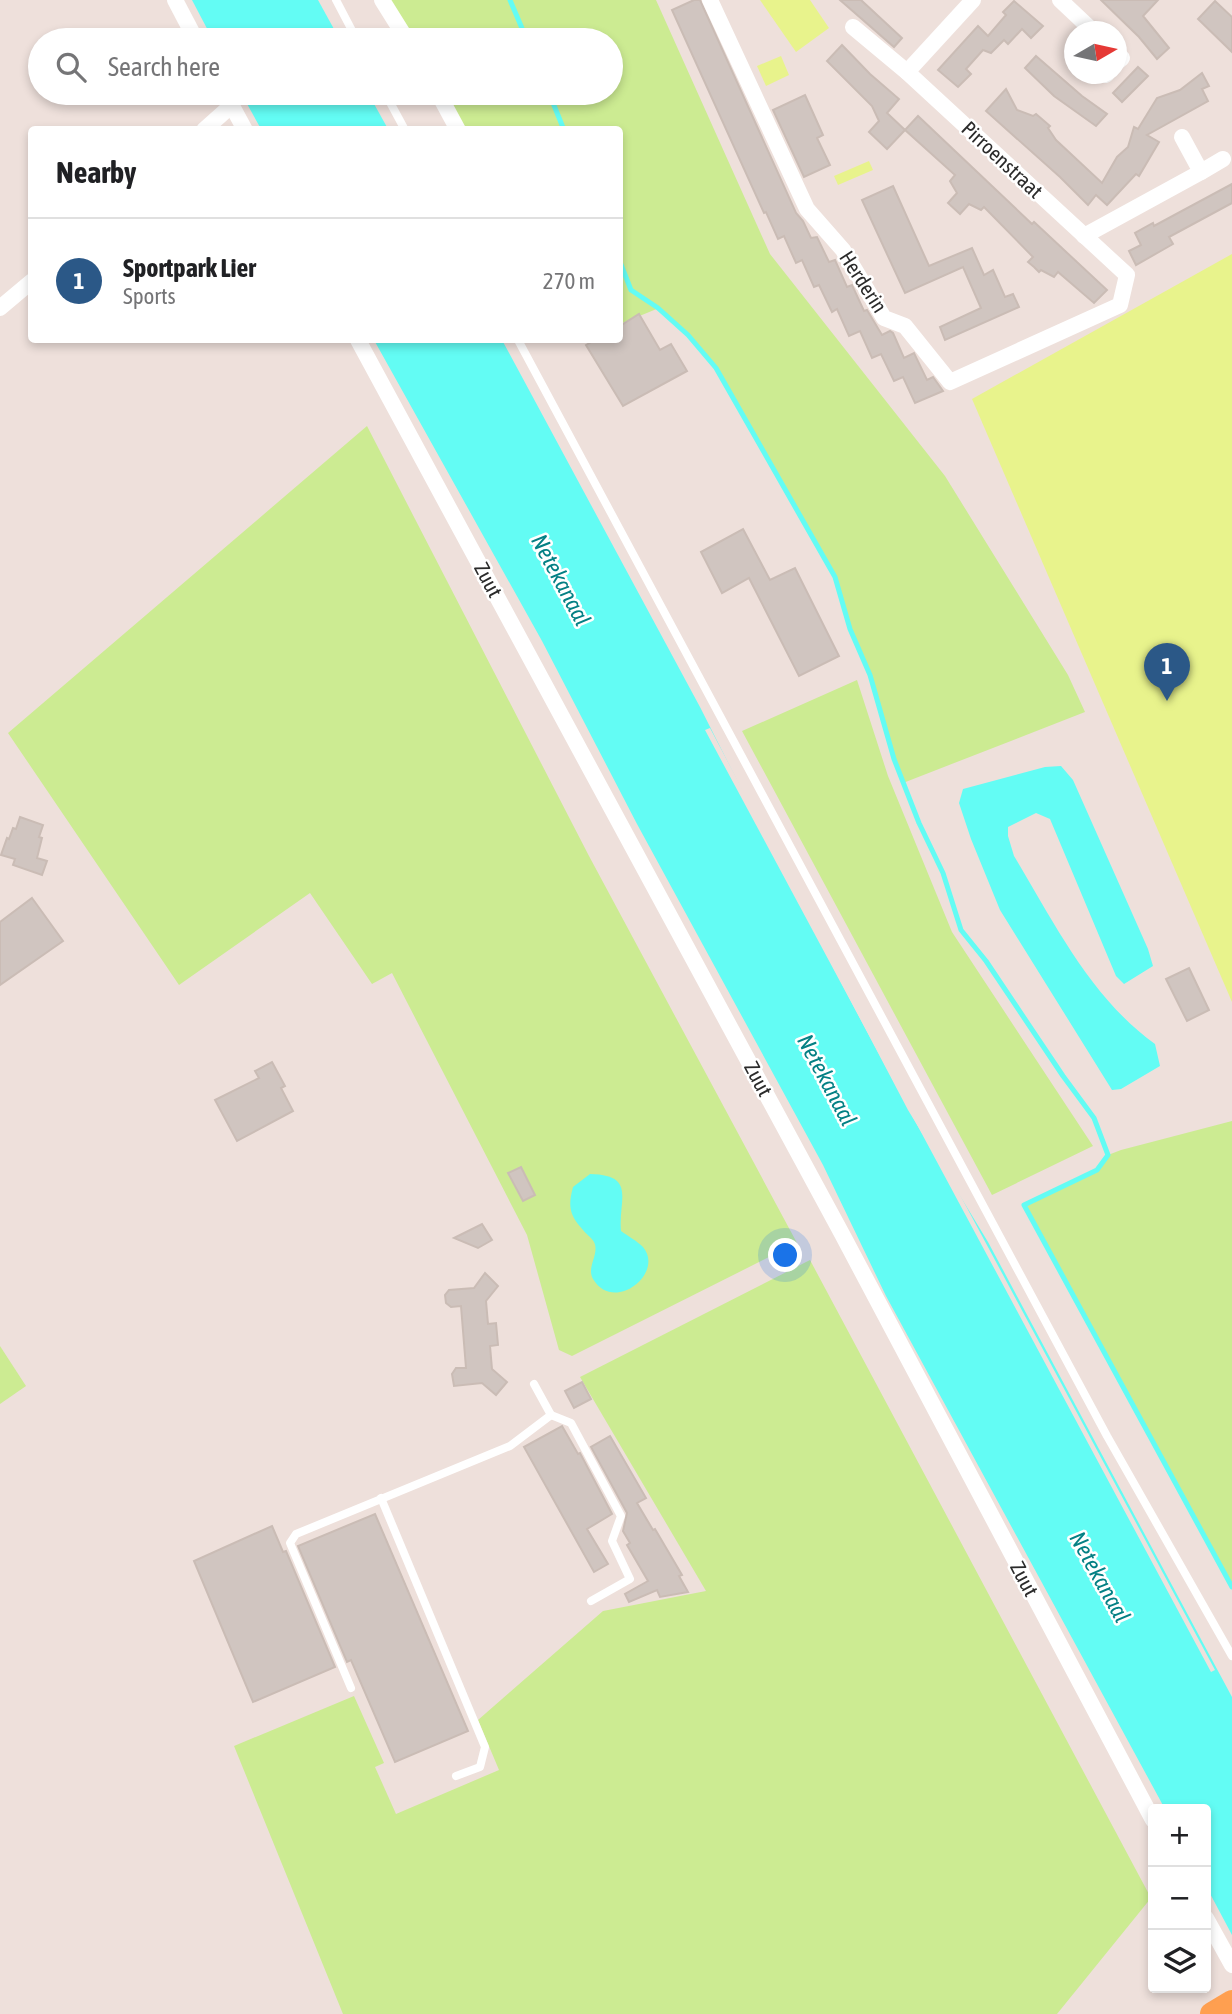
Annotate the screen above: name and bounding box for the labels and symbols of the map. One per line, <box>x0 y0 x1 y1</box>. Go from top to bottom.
north arrow <box>1064 21 1127 84</box>
street label: Pirroenstraat <box>957 116 1048 203</box>
street label: Herderin <box>835 246 893 317</box>
water label: Netekanaal <box>526 530 596 630</box>
street label: Zuut <box>470 558 508 601</box>
pin: 1 <box>1144 643 1190 701</box>
water label: Netekanaal <box>792 1030 862 1130</box>
street label: Zuut <box>740 1057 778 1100</box>
your location <box>768 1238 802 1272</box>
water label: Netekanaal <box>1064 1527 1136 1627</box>
street label: Zuut <box>1006 1557 1044 1600</box>

